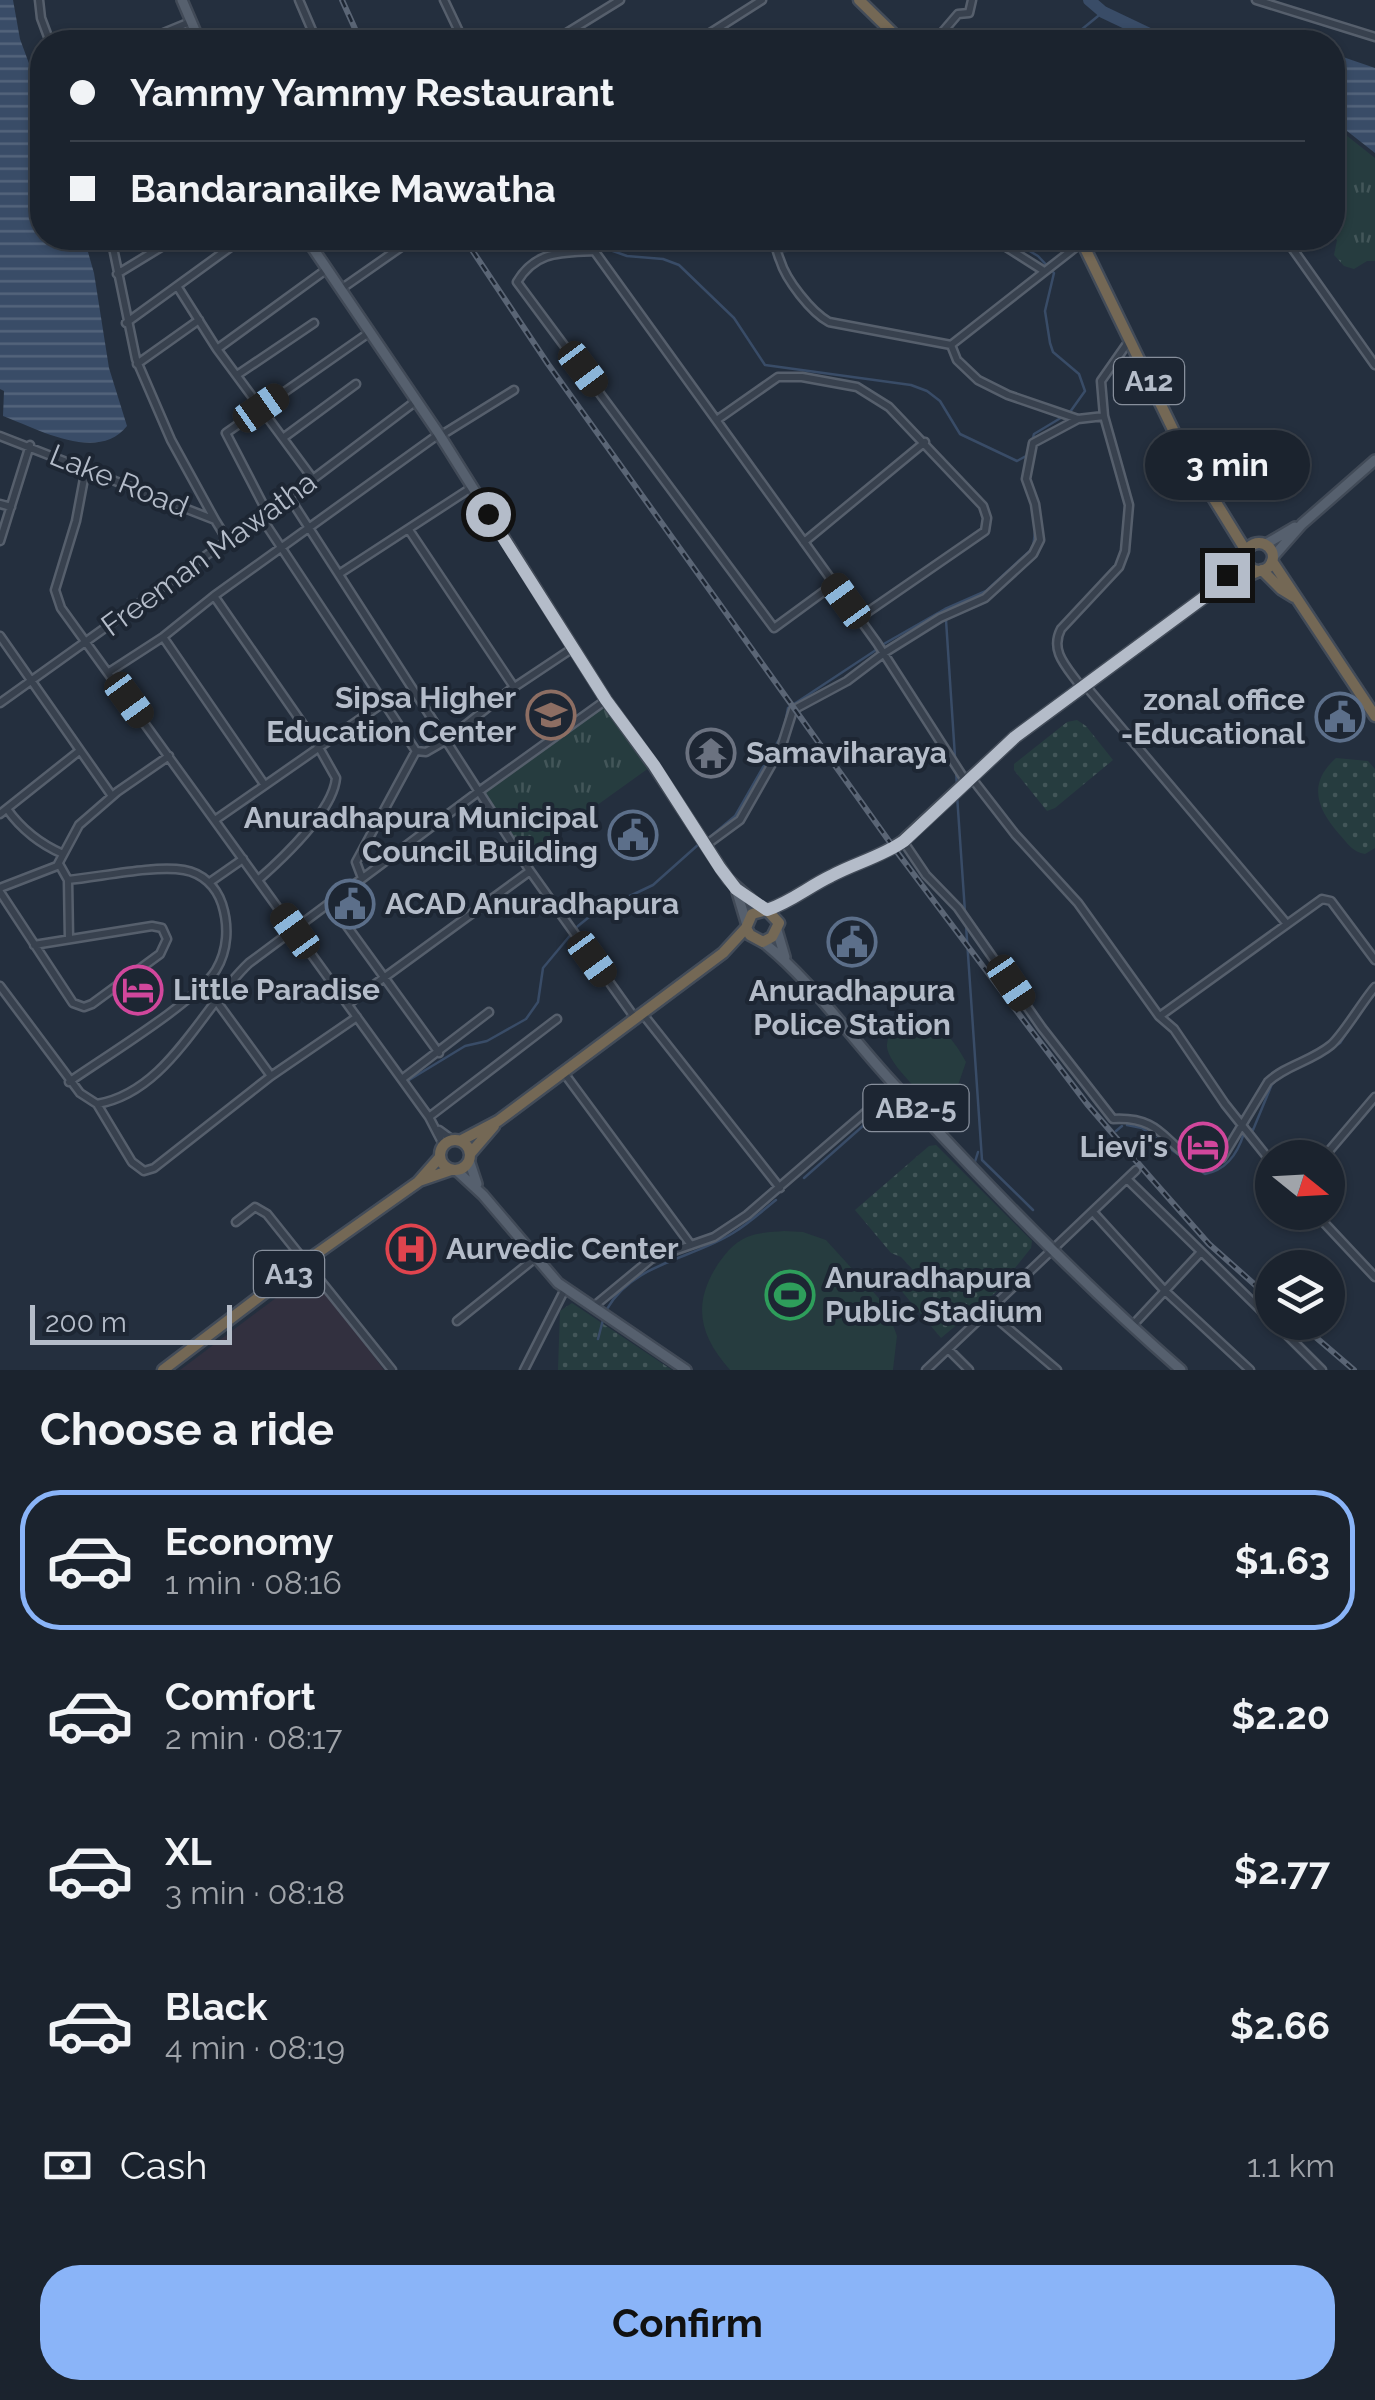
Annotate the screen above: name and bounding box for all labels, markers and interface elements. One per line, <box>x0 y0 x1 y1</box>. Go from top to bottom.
text: Yammy Yammy Restaurant <box>130 70 614 115</box>
text: Bandaranaike Mawatha <box>130 166 556 211</box>
car <box>553 336 613 402</box>
road number: A12 <box>1114 358 1184 404</box>
car <box>228 379 294 437</box>
callout: 3 min <box>1144 430 1310 500</box>
street label: Lake Road <box>45 437 193 524</box>
text: 3 min <box>1186 446 1269 483</box>
street label: Freeman Mawatha <box>94 464 323 643</box>
route start <box>466 492 511 537</box>
route end <box>1205 553 1250 598</box>
car <box>816 568 876 634</box>
car <box>99 667 159 733</box>
place label: Sipsa Higher Education Center <box>266 680 516 749</box>
place label: zonal office -Educational <box>1121 682 1305 751</box>
school or university icon: Sipsa Higher Education Center <box>525 689 577 741</box>
public building icon: zonal office -Educational <box>1314 691 1366 743</box>
temple icon: Samaviharaya <box>685 727 737 779</box>
place label: Samaviharaya <box>746 735 947 770</box>
place label: Anuradhapura Municipal Council Building <box>244 800 598 869</box>
public building icon: Anuradhapura Municipal Council Building <box>607 809 659 861</box>
public building icon: ACAD Anuradhapura <box>324 878 376 930</box>
place label: ACAD Anuradhapura <box>385 886 679 921</box>
car <box>265 898 325 964</box>
public building icon: Anuradhapura Police Station <box>826 916 878 968</box>
car <box>562 926 622 992</box>
car <box>982 950 1040 1016</box>
hotel icon: Little Paradise <box>112 964 164 1016</box>
place label: Little Paradise <box>173 972 380 1007</box>
place label: Anuradhapura Police Station <box>749 973 955 1042</box>
road number: AB2-5 <box>864 1085 968 1131</box>
hotel icon: Lievi's <box>1177 1121 1229 1173</box>
place label: Lievi's <box>1080 1129 1168 1164</box>
north arrow <box>1255 1140 1345 1230</box>
map controls <box>1255 1140 1345 1340</box>
hospital icon: Aurvedic Center <box>385 1223 437 1275</box>
place label: Aurvedic Center <box>446 1231 679 1266</box>
button: layers <box>1255 1250 1345 1340</box>
road number: A13 <box>254 1251 324 1297</box>
place label: Anuradhapura Public Stadium <box>825 1260 1043 1329</box>
sports icon: Anuradhapura Public Stadium <box>764 1269 816 1321</box>
scale bar <box>30 1300 232 1344</box>
text: 200 m <box>45 1306 127 1339</box>
text: Choose a ride <box>40 1403 334 1456</box>
icon: car <box>45 1515 135 1605</box>
text: Economy <box>165 1519 334 1564</box>
text: $1.63 <box>1235 1538 1330 1583</box>
text: 1 min · 08:16 <box>165 1564 342 1601</box>
icon: car <box>45 1670 135 1760</box>
text: Comfort <box>165 1674 315 1719</box>
text: $2.20 <box>1231 1693 1330 1738</box>
text: 2 min · 08:17 <box>165 1719 342 1756</box>
icon: car <box>45 1825 135 1915</box>
text: XL <box>165 1829 212 1874</box>
text: $2.77 <box>1234 1848 1330 1893</box>
text: 3 min · 08:18 <box>165 1874 345 1911</box>
icon: car <box>45 1980 135 2070</box>
text: Black <box>165 1984 267 2029</box>
text: $2.66 <box>1230 2003 1330 2048</box>
text: 4 min · 08:19 <box>165 2029 345 2066</box>
icon: cash <box>40 2138 95 2193</box>
text: Cash <box>120 2143 207 2188</box>
text: 1.1 km <box>1247 2147 1335 2184</box>
button: Confirm <box>40 2265 1335 2380</box>

